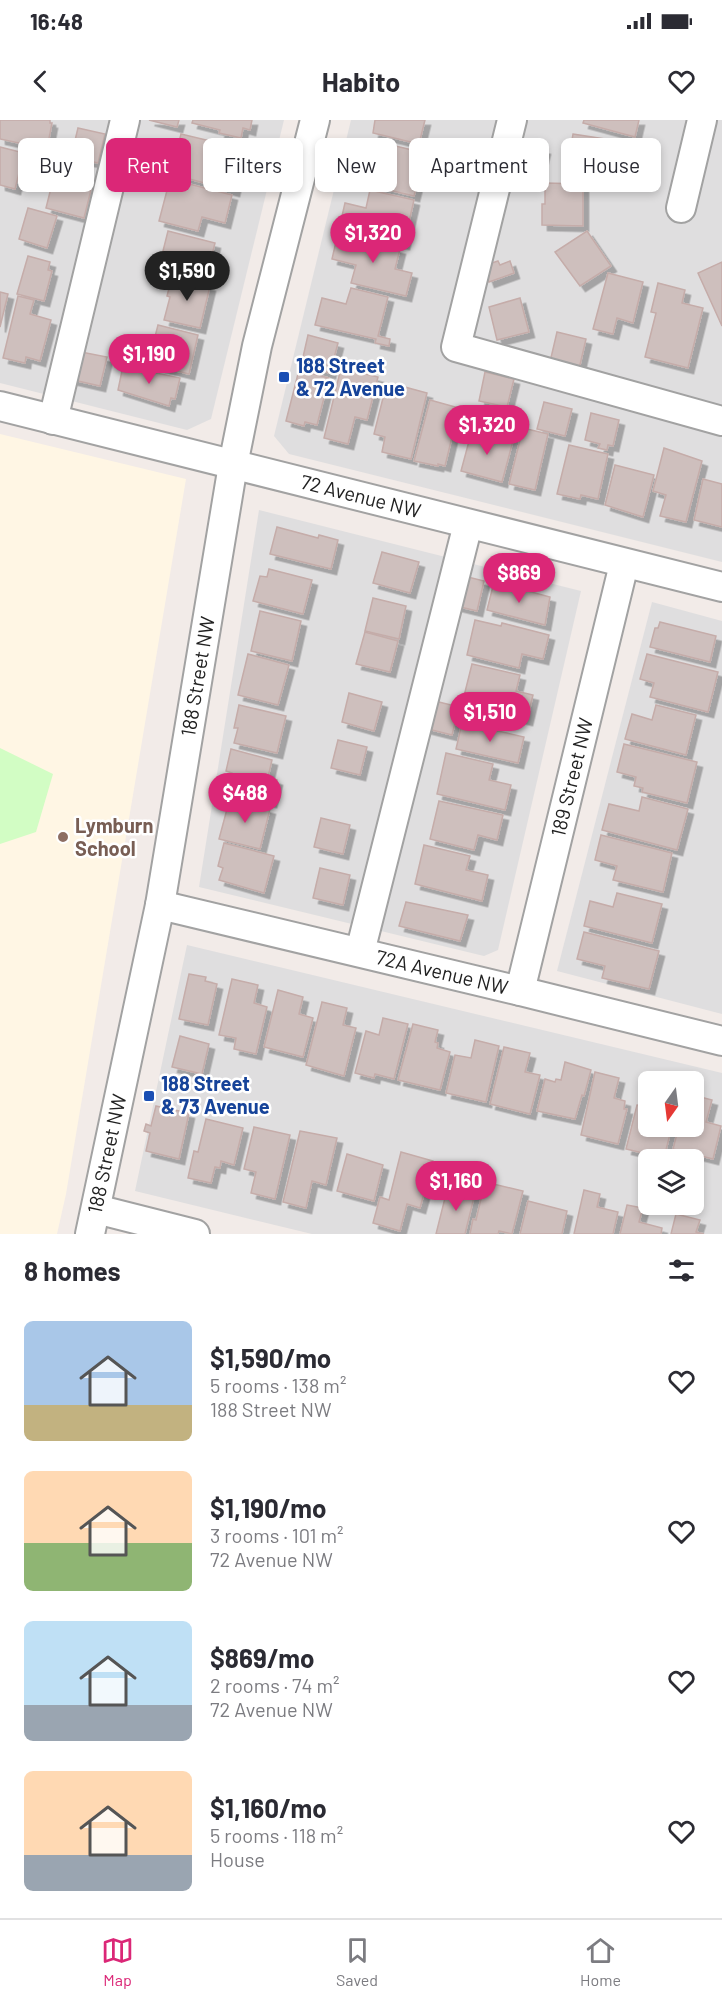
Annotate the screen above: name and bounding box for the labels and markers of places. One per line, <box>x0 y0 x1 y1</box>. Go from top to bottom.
pin: $1,320 <box>324 213 422 264</box>
pin: $1,590 <box>138 251 236 302</box>
pin: $1,190 <box>100 334 198 385</box>
place label: 188 Street & 72 Avenue <box>296 353 405 400</box>
marker: 188 Street & 72 Avenue <box>277 370 291 384</box>
pin: $1,320 <box>438 405 536 456</box>
pin: $869 <box>483 553 555 604</box>
pin: $1,510 <box>441 692 539 743</box>
pin: $488 <box>209 773 281 824</box>
place label: Lymburn School <box>75 813 153 860</box>
marker: Lymburn School <box>56 830 70 844</box>
place label: 188 Street & 73 Avenue <box>161 1071 270 1118</box>
marker: 188 Street & 73 Avenue <box>142 1089 156 1103</box>
pin: $1,160 <box>407 1161 505 1212</box>

